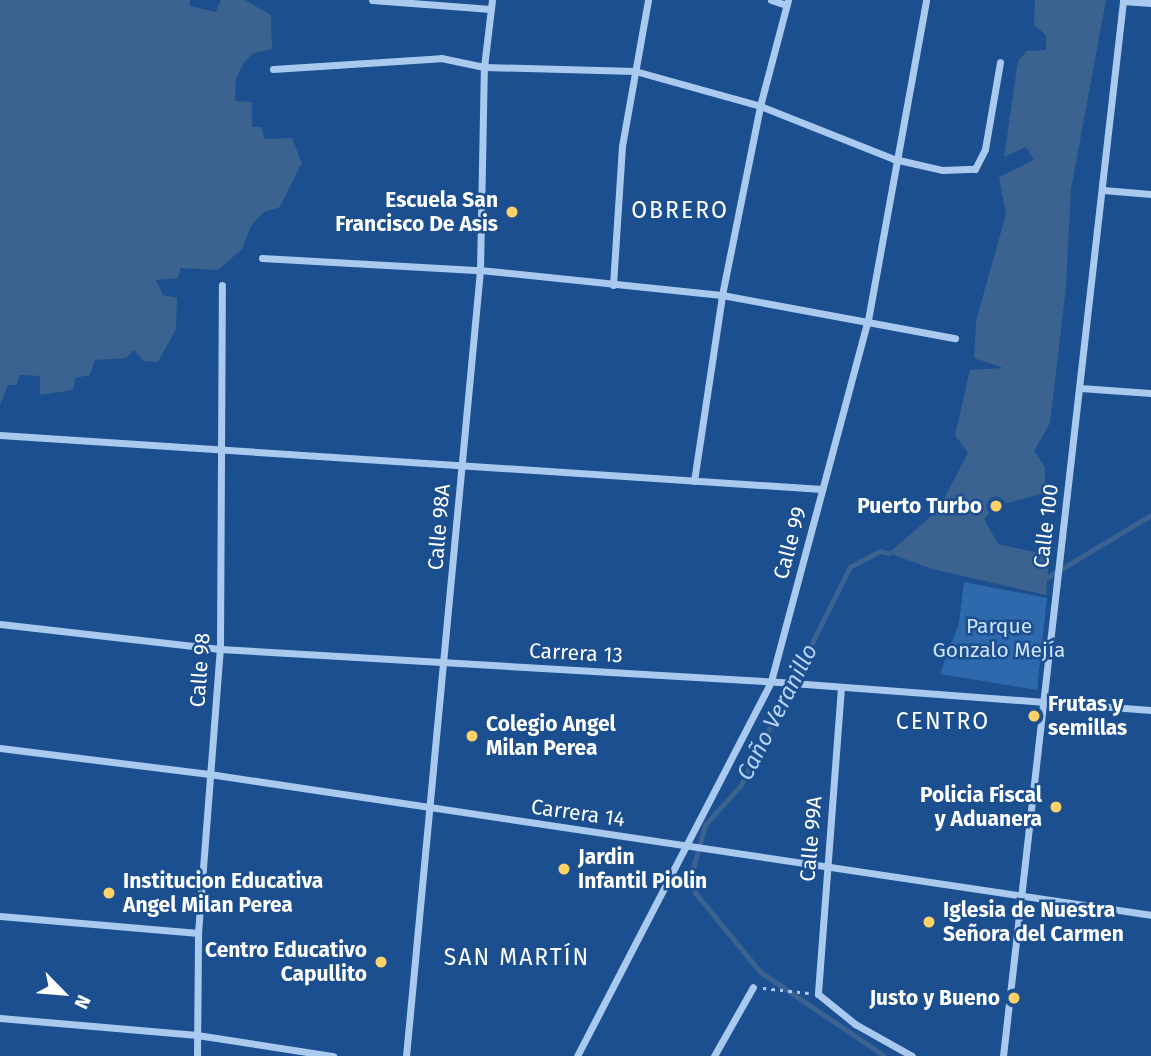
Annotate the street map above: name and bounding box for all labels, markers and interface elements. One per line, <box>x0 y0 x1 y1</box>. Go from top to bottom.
place label: Escuela San Francisco De Asis <box>335 187 498 237</box>
district label: OBRERO <box>632 196 728 224</box>
marker: Escuela San Francisco De Asis <box>504 204 520 220</box>
street label: Calle 98A <box>423 483 455 571</box>
street label: Calle 100 <box>1028 483 1064 569</box>
place label: Puerto Turbo <box>857 493 982 519</box>
marker: Puerto Turbo <box>988 498 1004 514</box>
street label: Calle 99 <box>768 504 812 582</box>
park label: Parque Gonzalo Mejía <box>932 613 1066 663</box>
street label: Calle 98 <box>185 632 215 708</box>
street label: Carrera 13 <box>528 638 624 668</box>
water label: Caño Veranillo <box>731 639 823 785</box>
place label: Frutas y semillas <box>1048 691 1127 741</box>
district label: CENTRO <box>897 707 989 735</box>
marker: Frutas y semillas <box>1026 708 1042 724</box>
place label: Colegio Angel Milan Perea <box>486 711 616 761</box>
marker: Colegio Angel Milan Perea <box>464 728 480 744</box>
place label: Policia Fiscal y Aduanera <box>920 782 1042 832</box>
street label: Carrera 14 <box>529 794 627 832</box>
street label: Calle 99A <box>795 795 827 883</box>
marker: Policia Fiscal y Aduanera <box>1048 799 1064 815</box>
place label: Jardin Infantil Piolin <box>578 844 707 894</box>
marker: Jardin Infantil Piolin <box>556 861 572 877</box>
place label: Institucion Educativa Angel Milan Perea <box>123 868 323 918</box>
marker: Institucion Educativa Angel Milan Perea <box>101 885 117 901</box>
place label: Iglesia de Nuestra Señora del Carmen <box>943 897 1124 947</box>
marker: Iglesia de Nuestra Señora del Carmen <box>921 914 937 930</box>
place label: Centro Educativo Capullito <box>205 937 367 987</box>
district label: SAN MARTÍN <box>445 943 589 971</box>
marker: Centro Educativo Capullito <box>373 954 389 970</box>
north arrow <box>28 958 98 1028</box>
place label: Justo y Bueno <box>869 985 1000 1011</box>
marker: Justo y Bueno <box>1006 990 1022 1006</box>
text: N <box>69 992 96 1013</box>

